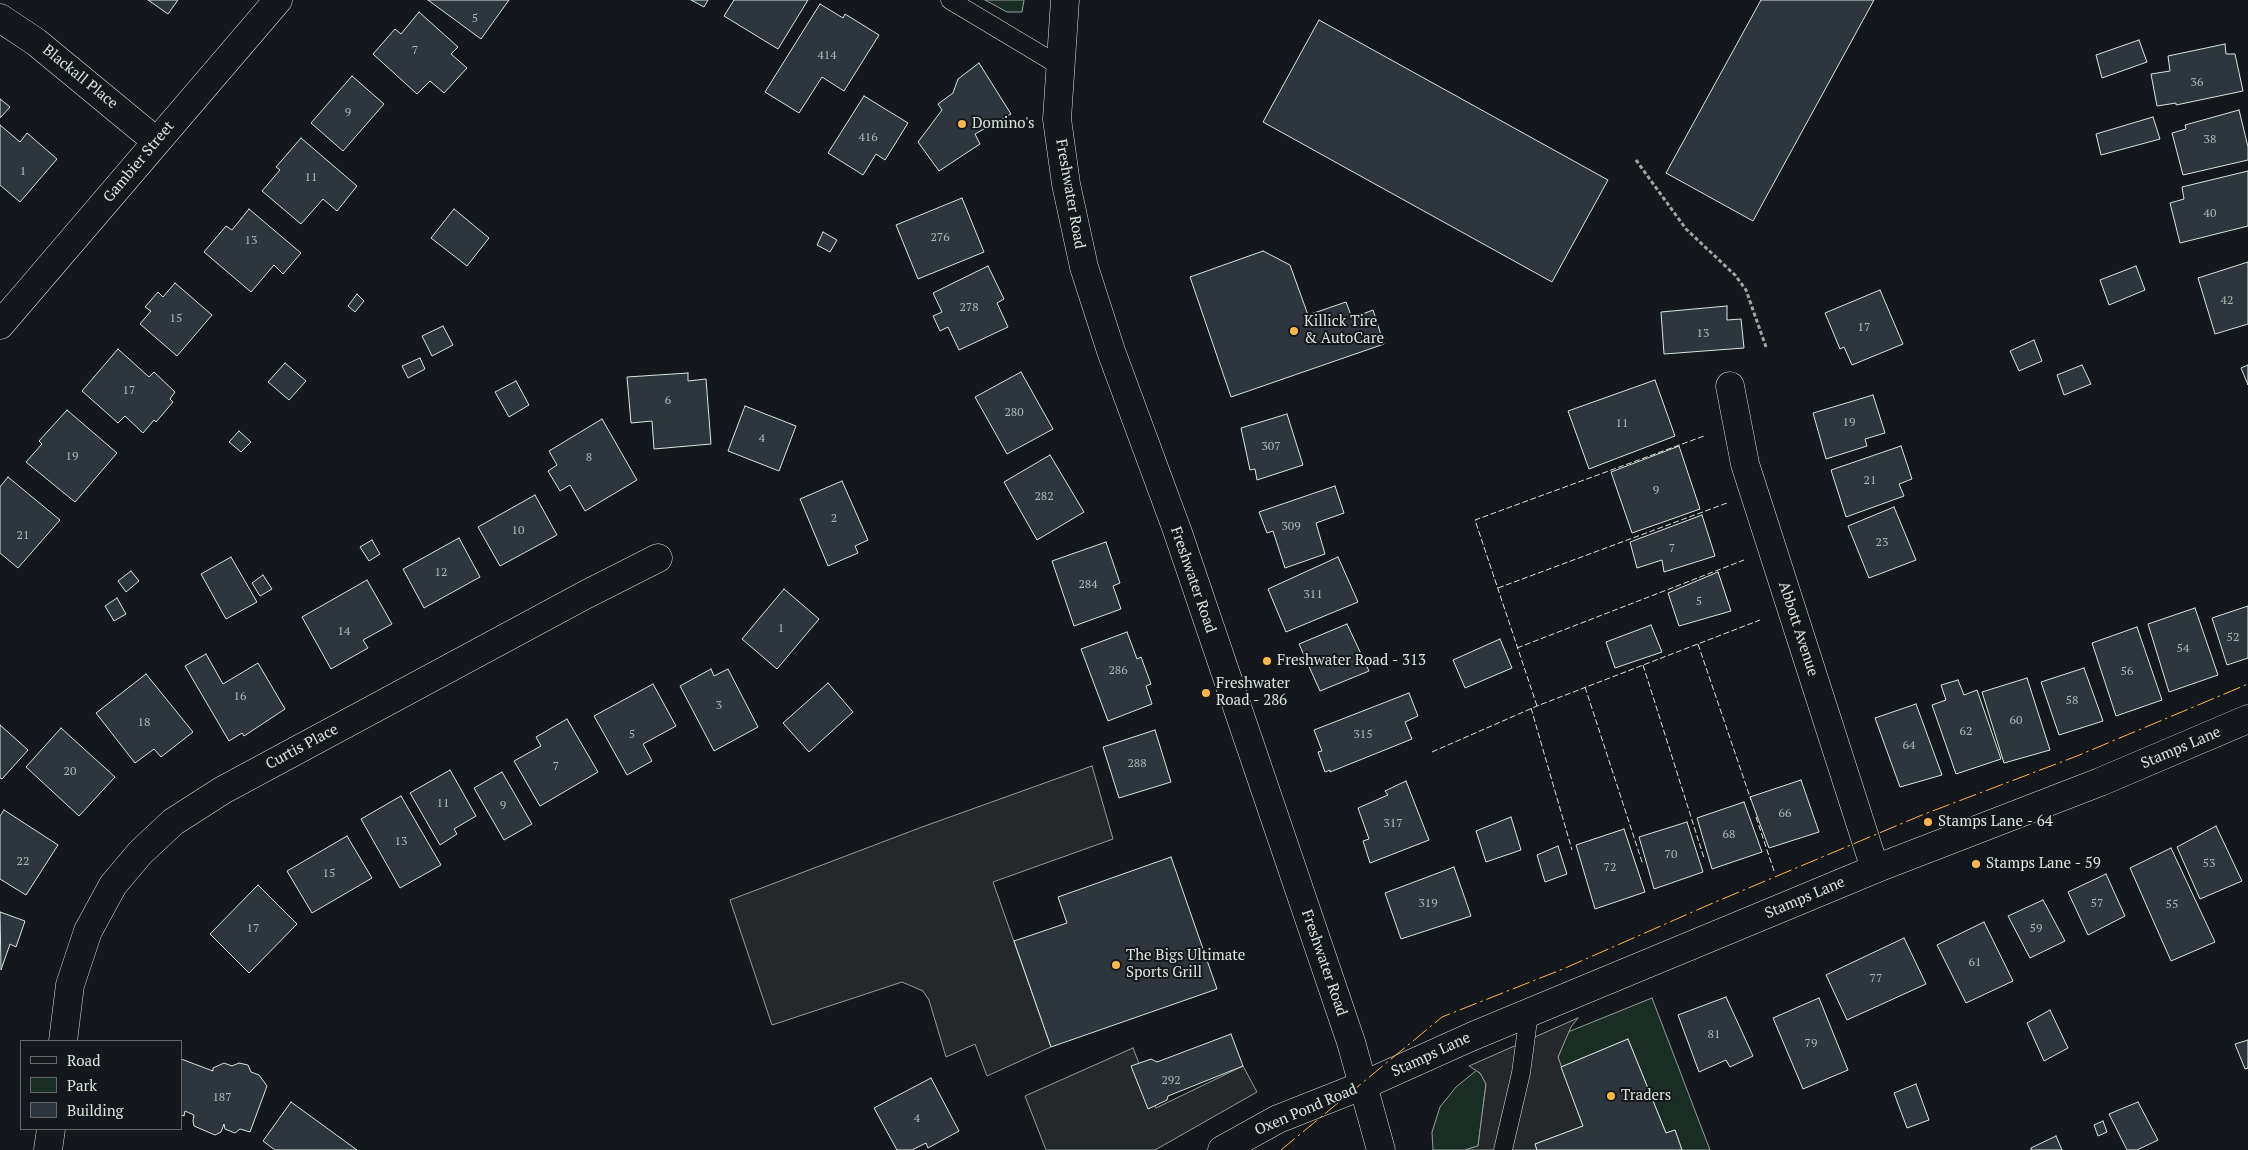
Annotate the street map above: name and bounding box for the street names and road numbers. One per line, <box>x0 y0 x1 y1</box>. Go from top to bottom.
street label: Blackall Place <box>39 41 121 113</box>
street label: Gambier Street <box>100 118 178 206</box>
street label: Freshwater Road <box>1051 138 1089 250</box>
street label: Freshwater Road <box>1166 524 1220 636</box>
street label: Abbott Avenue <box>1774 579 1822 679</box>
street label: Curtis Place <box>263 720 341 774</box>
street label: Stamps Lane <box>2138 723 2224 773</box>
street label: Stamps Lane <box>1762 873 1848 923</box>
street label: Freshwater Road <box>1297 907 1351 1019</box>
street label: Stamps Lane <box>1389 1029 1473 1081</box>
street label: Oxen Pond Road <box>1252 1080 1360 1140</box>

